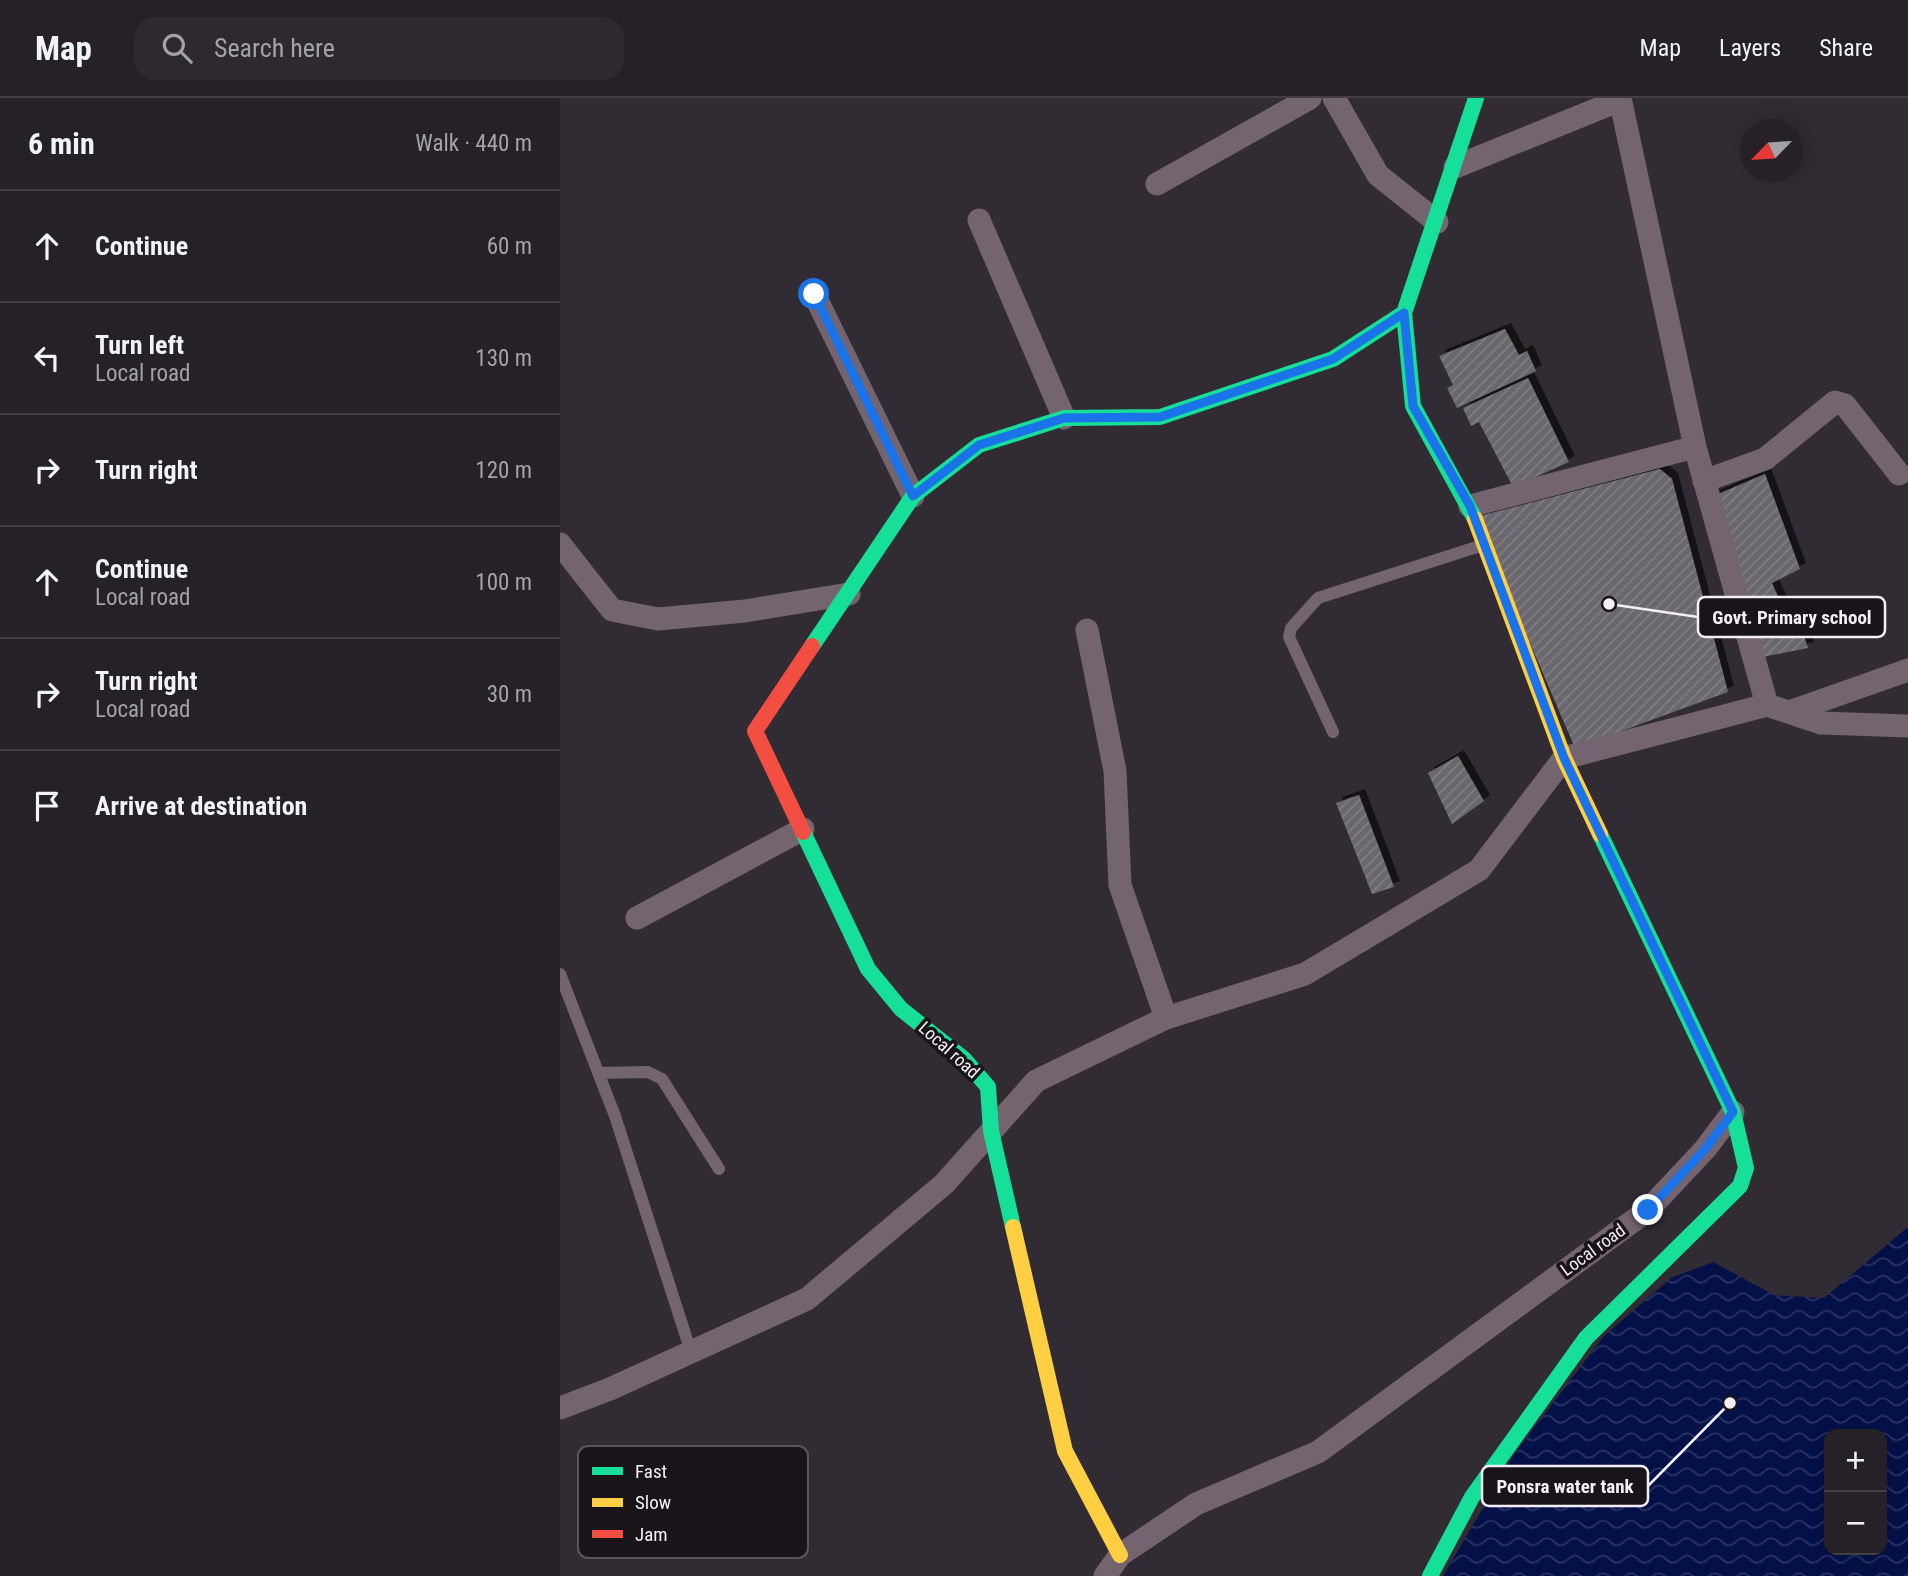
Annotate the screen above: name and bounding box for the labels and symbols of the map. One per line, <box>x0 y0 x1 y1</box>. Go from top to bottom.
north arrow <box>1740 119 1803 182</box>
route start <box>798 278 829 309</box>
callout: Govt. Primary school <box>1698 597 1885 637</box>
text: Govt. Primary school <box>1712 606 1872 629</box>
street label: Local road <box>915 1017 984 1082</box>
route end <box>1632 1194 1663 1225</box>
street label: Local road <box>1556 1219 1629 1280</box>
legend <box>578 1446 808 1558</box>
text: Fast <box>635 1460 667 1483</box>
callout: Ponsra water tank <box>1482 1466 1648 1506</box>
text: Ponsra water tank <box>1496 1475 1635 1498</box>
text: Slow <box>635 1491 671 1514</box>
text: Jam <box>635 1523 668 1546</box>

